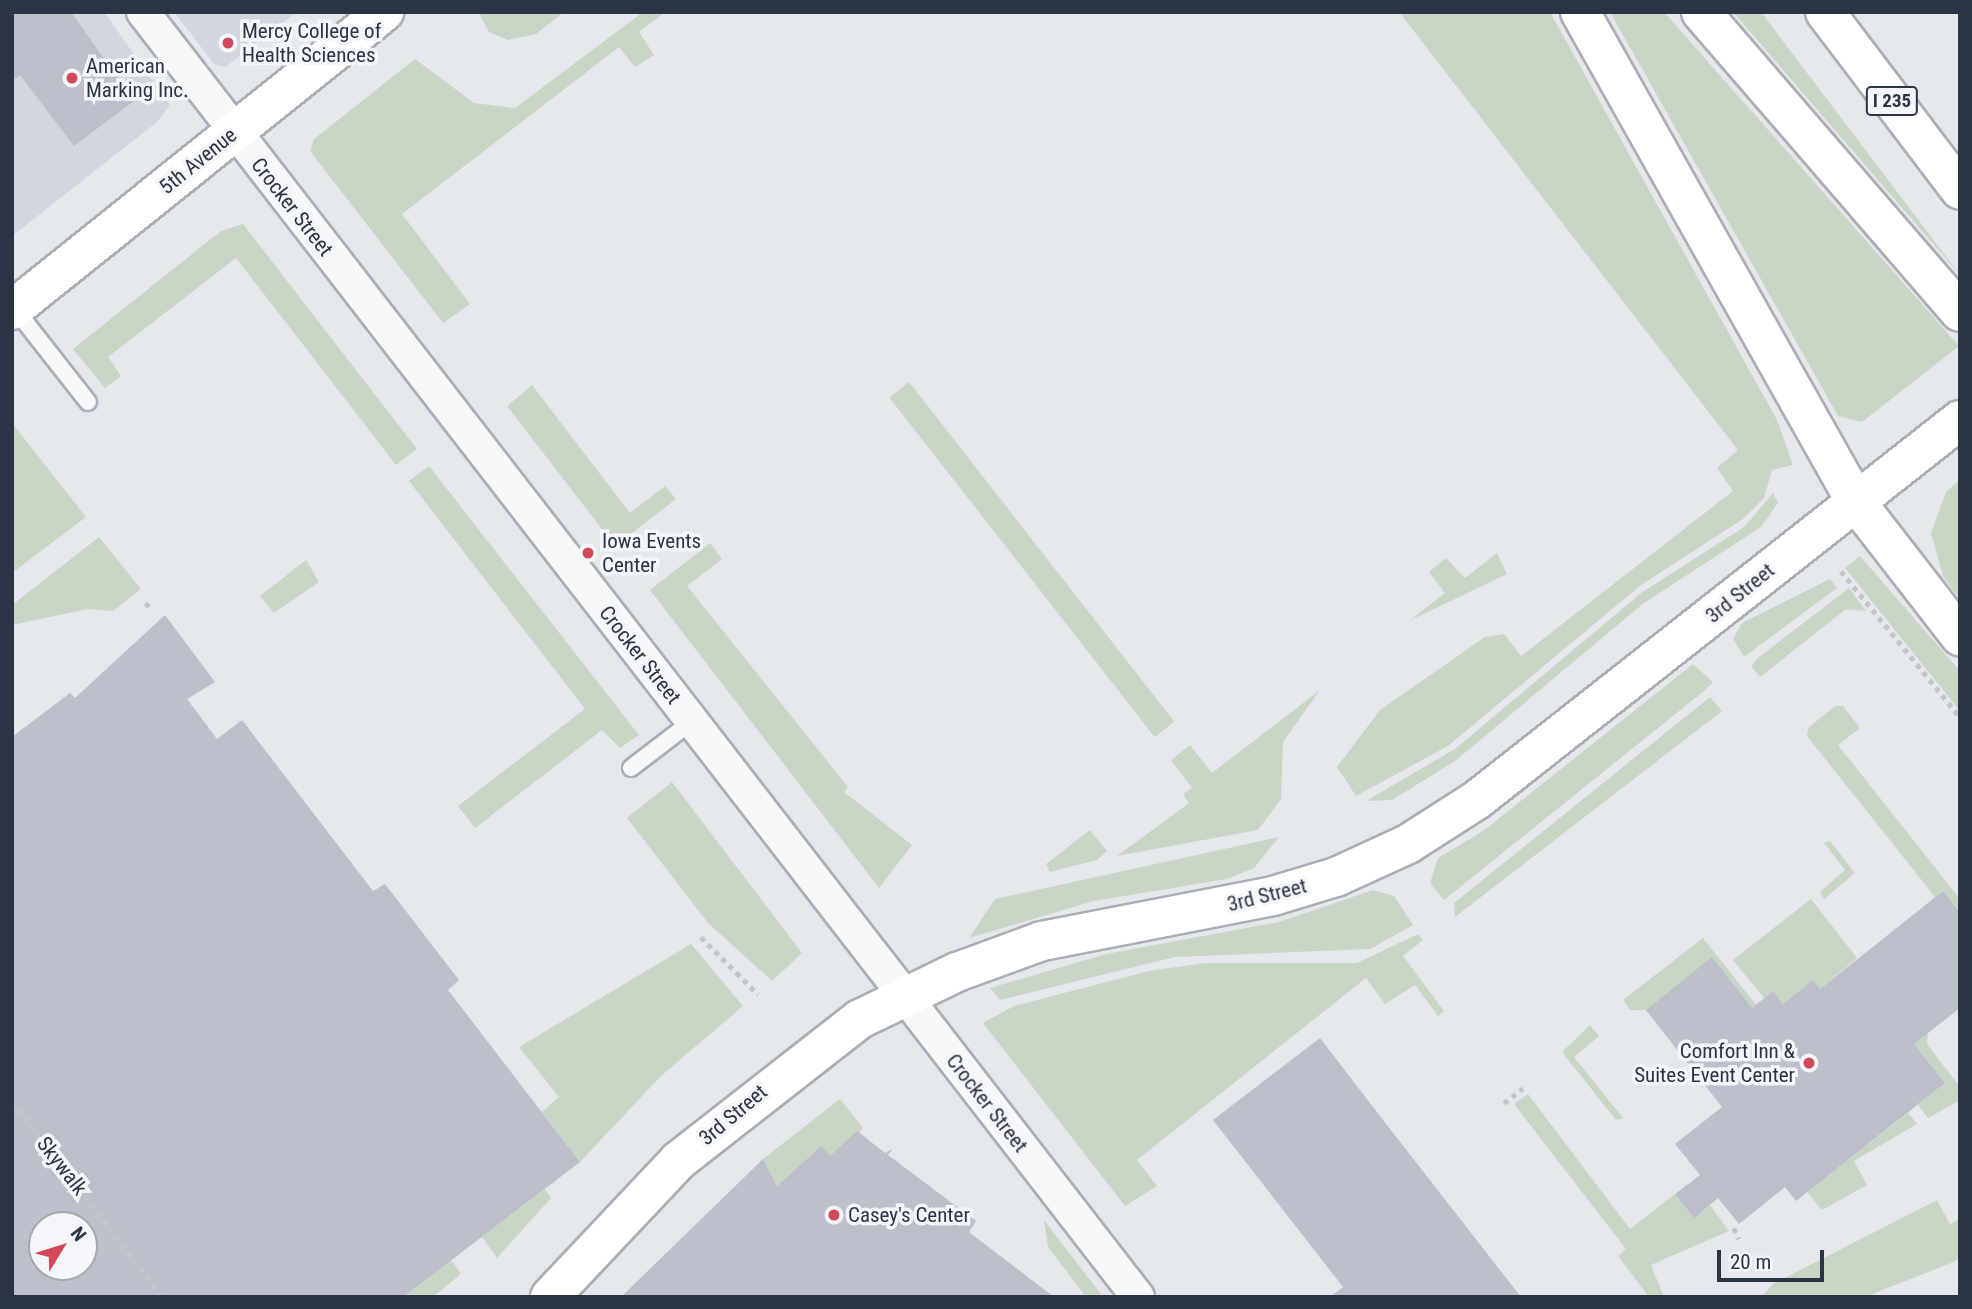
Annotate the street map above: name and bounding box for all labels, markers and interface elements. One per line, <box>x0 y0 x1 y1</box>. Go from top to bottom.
place label: Mercy College of Health Sciences <box>242 18 381 68</box>
marker: Mercy College of Health Sciences <box>220 35 236 51</box>
place label: American Marking Inc. <box>86 53 189 103</box>
marker: American Marking Inc. <box>64 70 80 86</box>
road number: I 235 <box>1866 86 1918 116</box>
street label: 5th Avenue <box>154 122 242 200</box>
street label: Crocker Street <box>246 153 338 261</box>
place label: Iowa Events Center <box>602 528 701 578</box>
marker: Iowa Events Center <box>580 545 596 561</box>
street label: 3rd Street <box>1701 558 1779 628</box>
street label: Crocker Street <box>594 601 686 709</box>
street label: 3rd Street <box>1225 873 1309 917</box>
place label: Comfort Inn & Suites Event Center <box>1634 1038 1795 1088</box>
street label: Crocker Street <box>941 1049 1033 1157</box>
marker: Comfort Inn & Suites Event Center <box>1801 1055 1817 1071</box>
street label: 3rd Street <box>694 1079 772 1151</box>
street label: Skywalk <box>31 1132 93 1200</box>
place label: Casey's Center <box>848 1202 970 1228</box>
marker: Casey's Center <box>826 1207 842 1223</box>
north arrow <box>28 1211 98 1281</box>
text: N <box>66 1222 91 1246</box>
scale bar <box>1720 1236 1827 1280</box>
text: 20 m <box>1730 1250 1771 1274</box>

